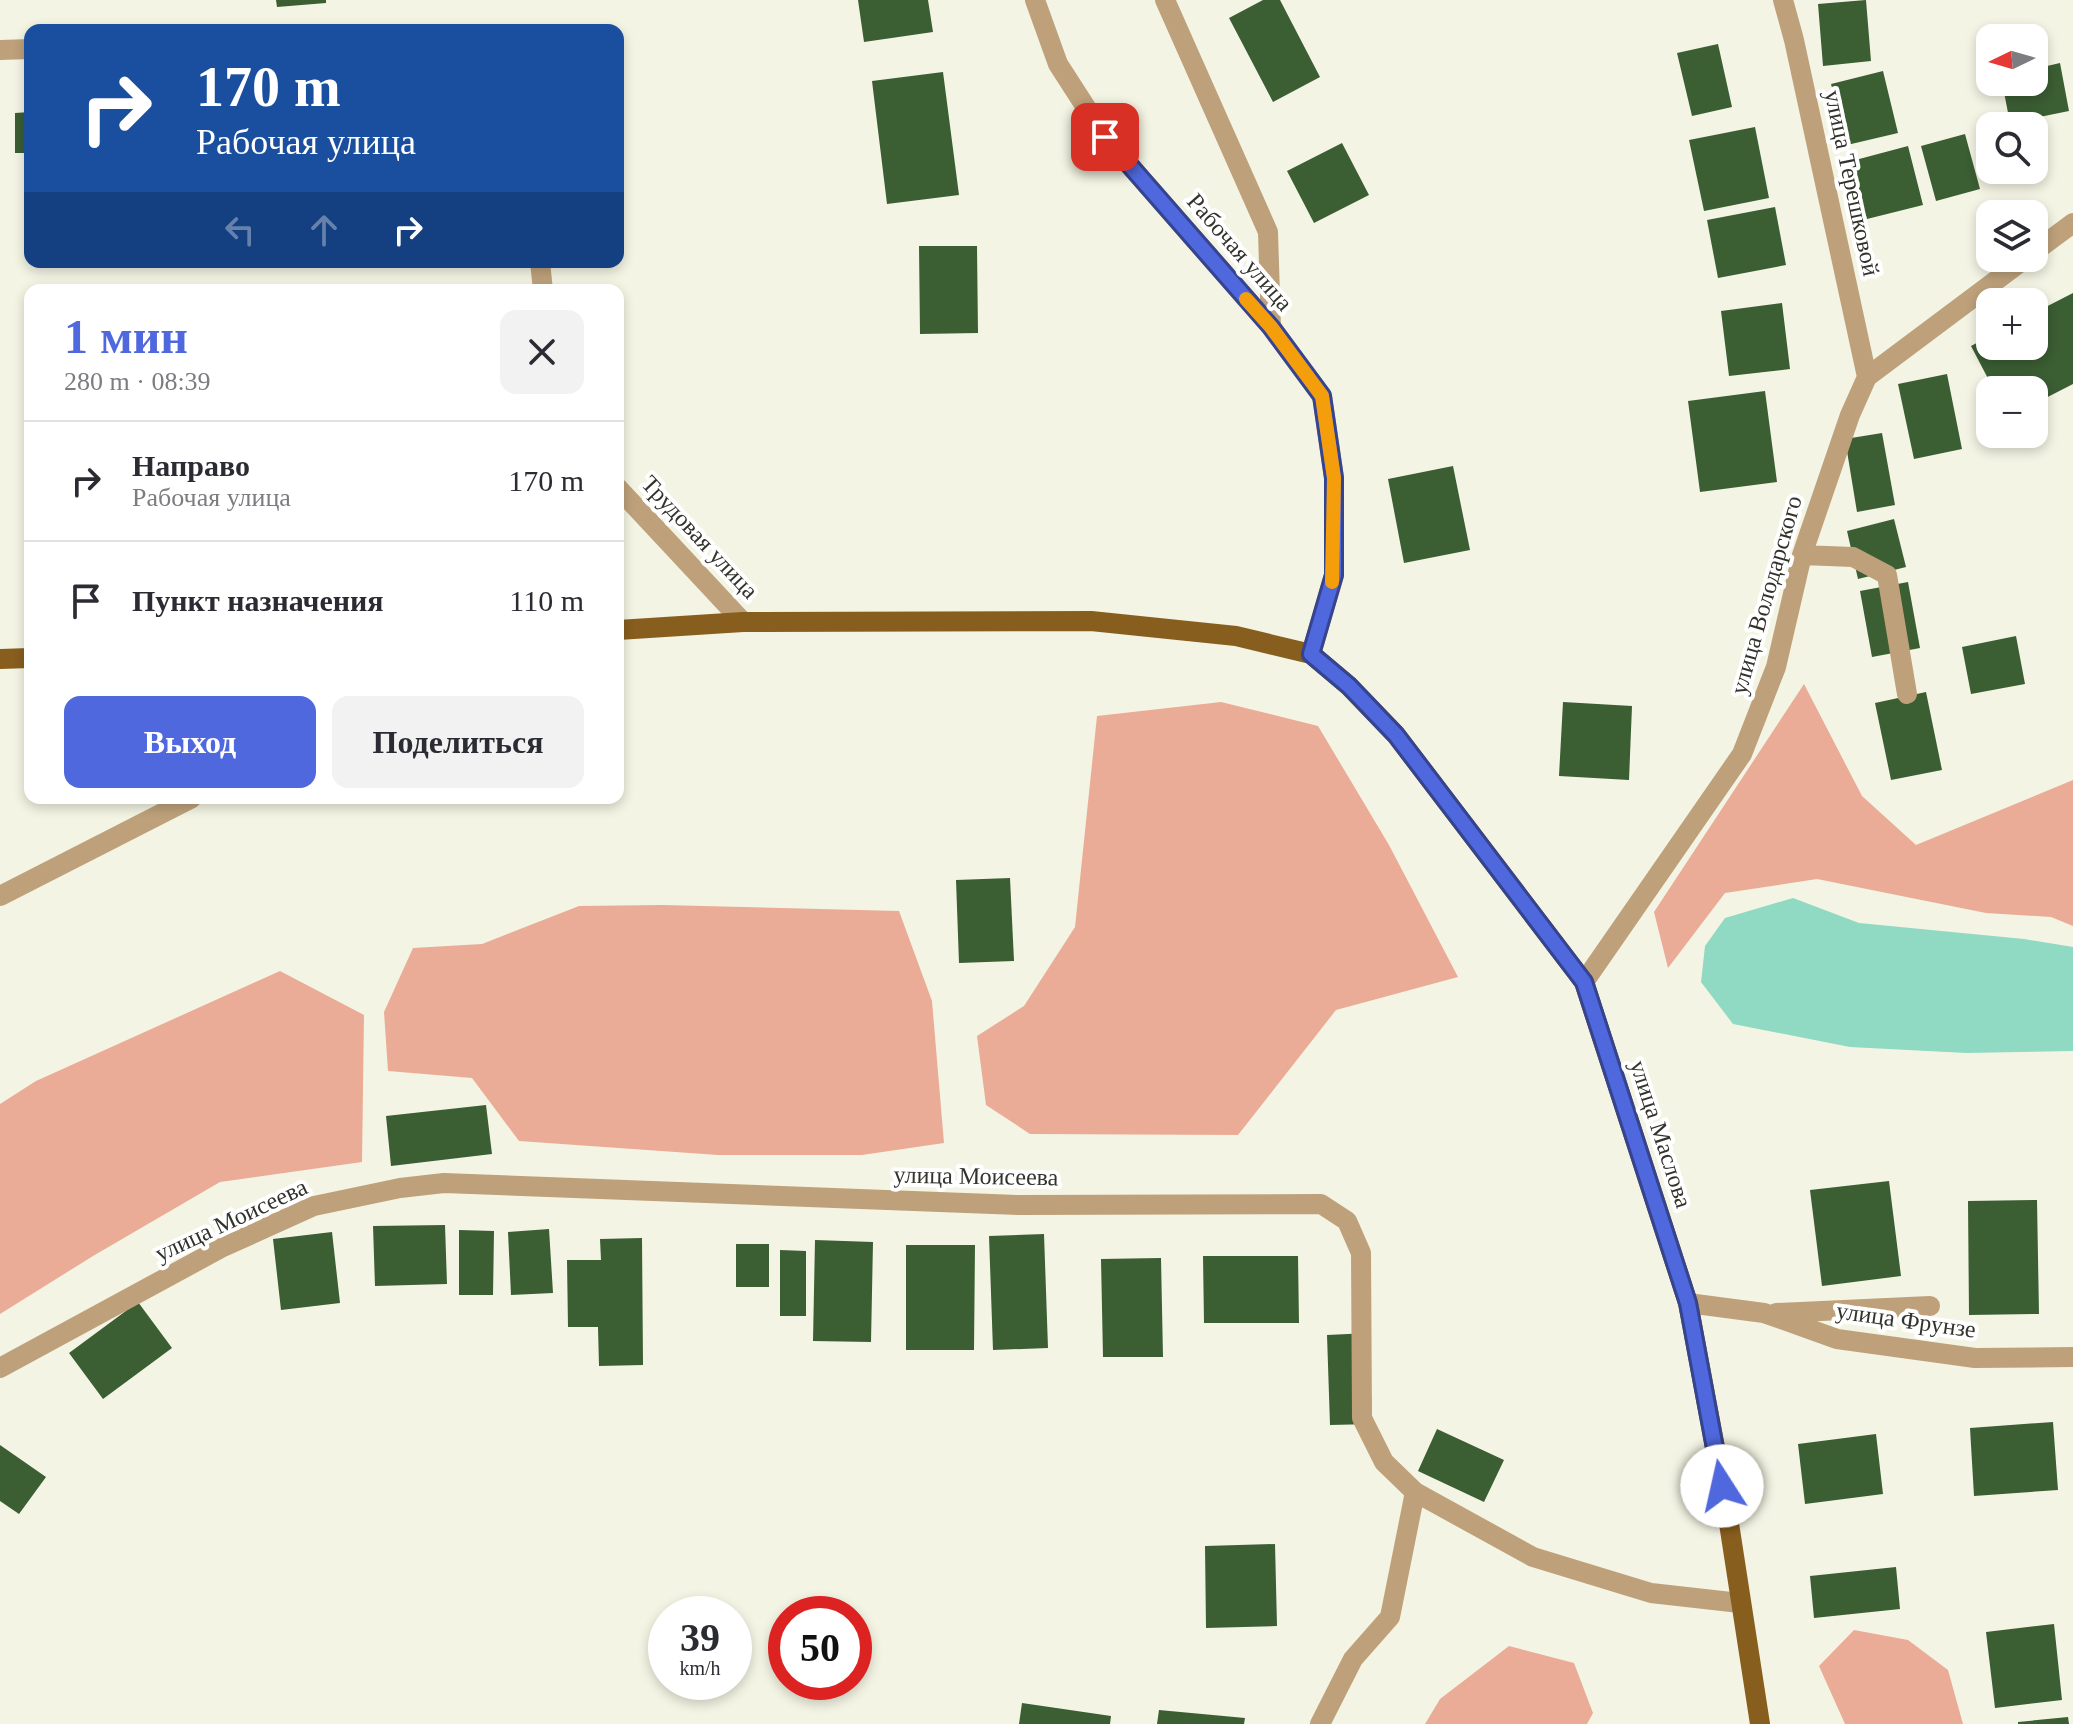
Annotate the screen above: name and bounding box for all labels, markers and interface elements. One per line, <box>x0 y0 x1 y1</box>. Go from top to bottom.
north arrow <box>1976 24 2048 96</box>
map controls <box>1976 24 2048 448</box>
icon: right <box>64 56 168 160</box>
text: 170 m <box>196 56 341 118</box>
street label: улица Терешковой <box>1820 88 1884 278</box>
pin <box>1071 103 1139 171</box>
button: search <box>1976 112 2048 184</box>
icon: arrive <box>1083 115 1127 159</box>
text: Рабочая улица <box>196 122 416 162</box>
street label: Рабочая улица <box>1182 188 1298 316</box>
button: layers <box>1976 200 2048 272</box>
icon: left <box>218 208 262 252</box>
icon: ahead <box>302 208 346 252</box>
icon: right <box>386 208 430 252</box>
button: + <box>1976 288 2048 360</box>
text: 1 мин <box>64 310 188 363</box>
button: close <box>500 310 584 394</box>
text: 280 m · 08:39 <box>64 367 211 396</box>
button: − <box>1976 376 2048 448</box>
text: Направо <box>132 449 250 482</box>
icon: right <box>64 459 108 503</box>
text: 170 m <box>508 464 584 497</box>
street label: Трудовая улица <box>637 470 764 604</box>
text: Рабочая улица <box>132 483 291 512</box>
street label: улица Володарского <box>1725 493 1807 697</box>
icon: arrive <box>64 579 108 623</box>
text: Пункт назначения <box>132 584 384 617</box>
text: 110 m <box>509 584 584 617</box>
button: Выход <box>64 696 316 788</box>
button: Поделиться <box>332 696 584 788</box>
street label: улица Маслова <box>1625 1057 1697 1211</box>
street label: улица Моисеева <box>893 1162 1059 1190</box>
street label: улица Моисеева <box>151 1173 311 1267</box>
street label: улица Фрунзе <box>1834 1297 1978 1343</box>
position arrow <box>1680 1444 1764 1528</box>
speed limit sign: 50 <box>768 1596 872 1700</box>
text: 39 <box>680 1615 720 1660</box>
text: km/h <box>679 1657 721 1679</box>

